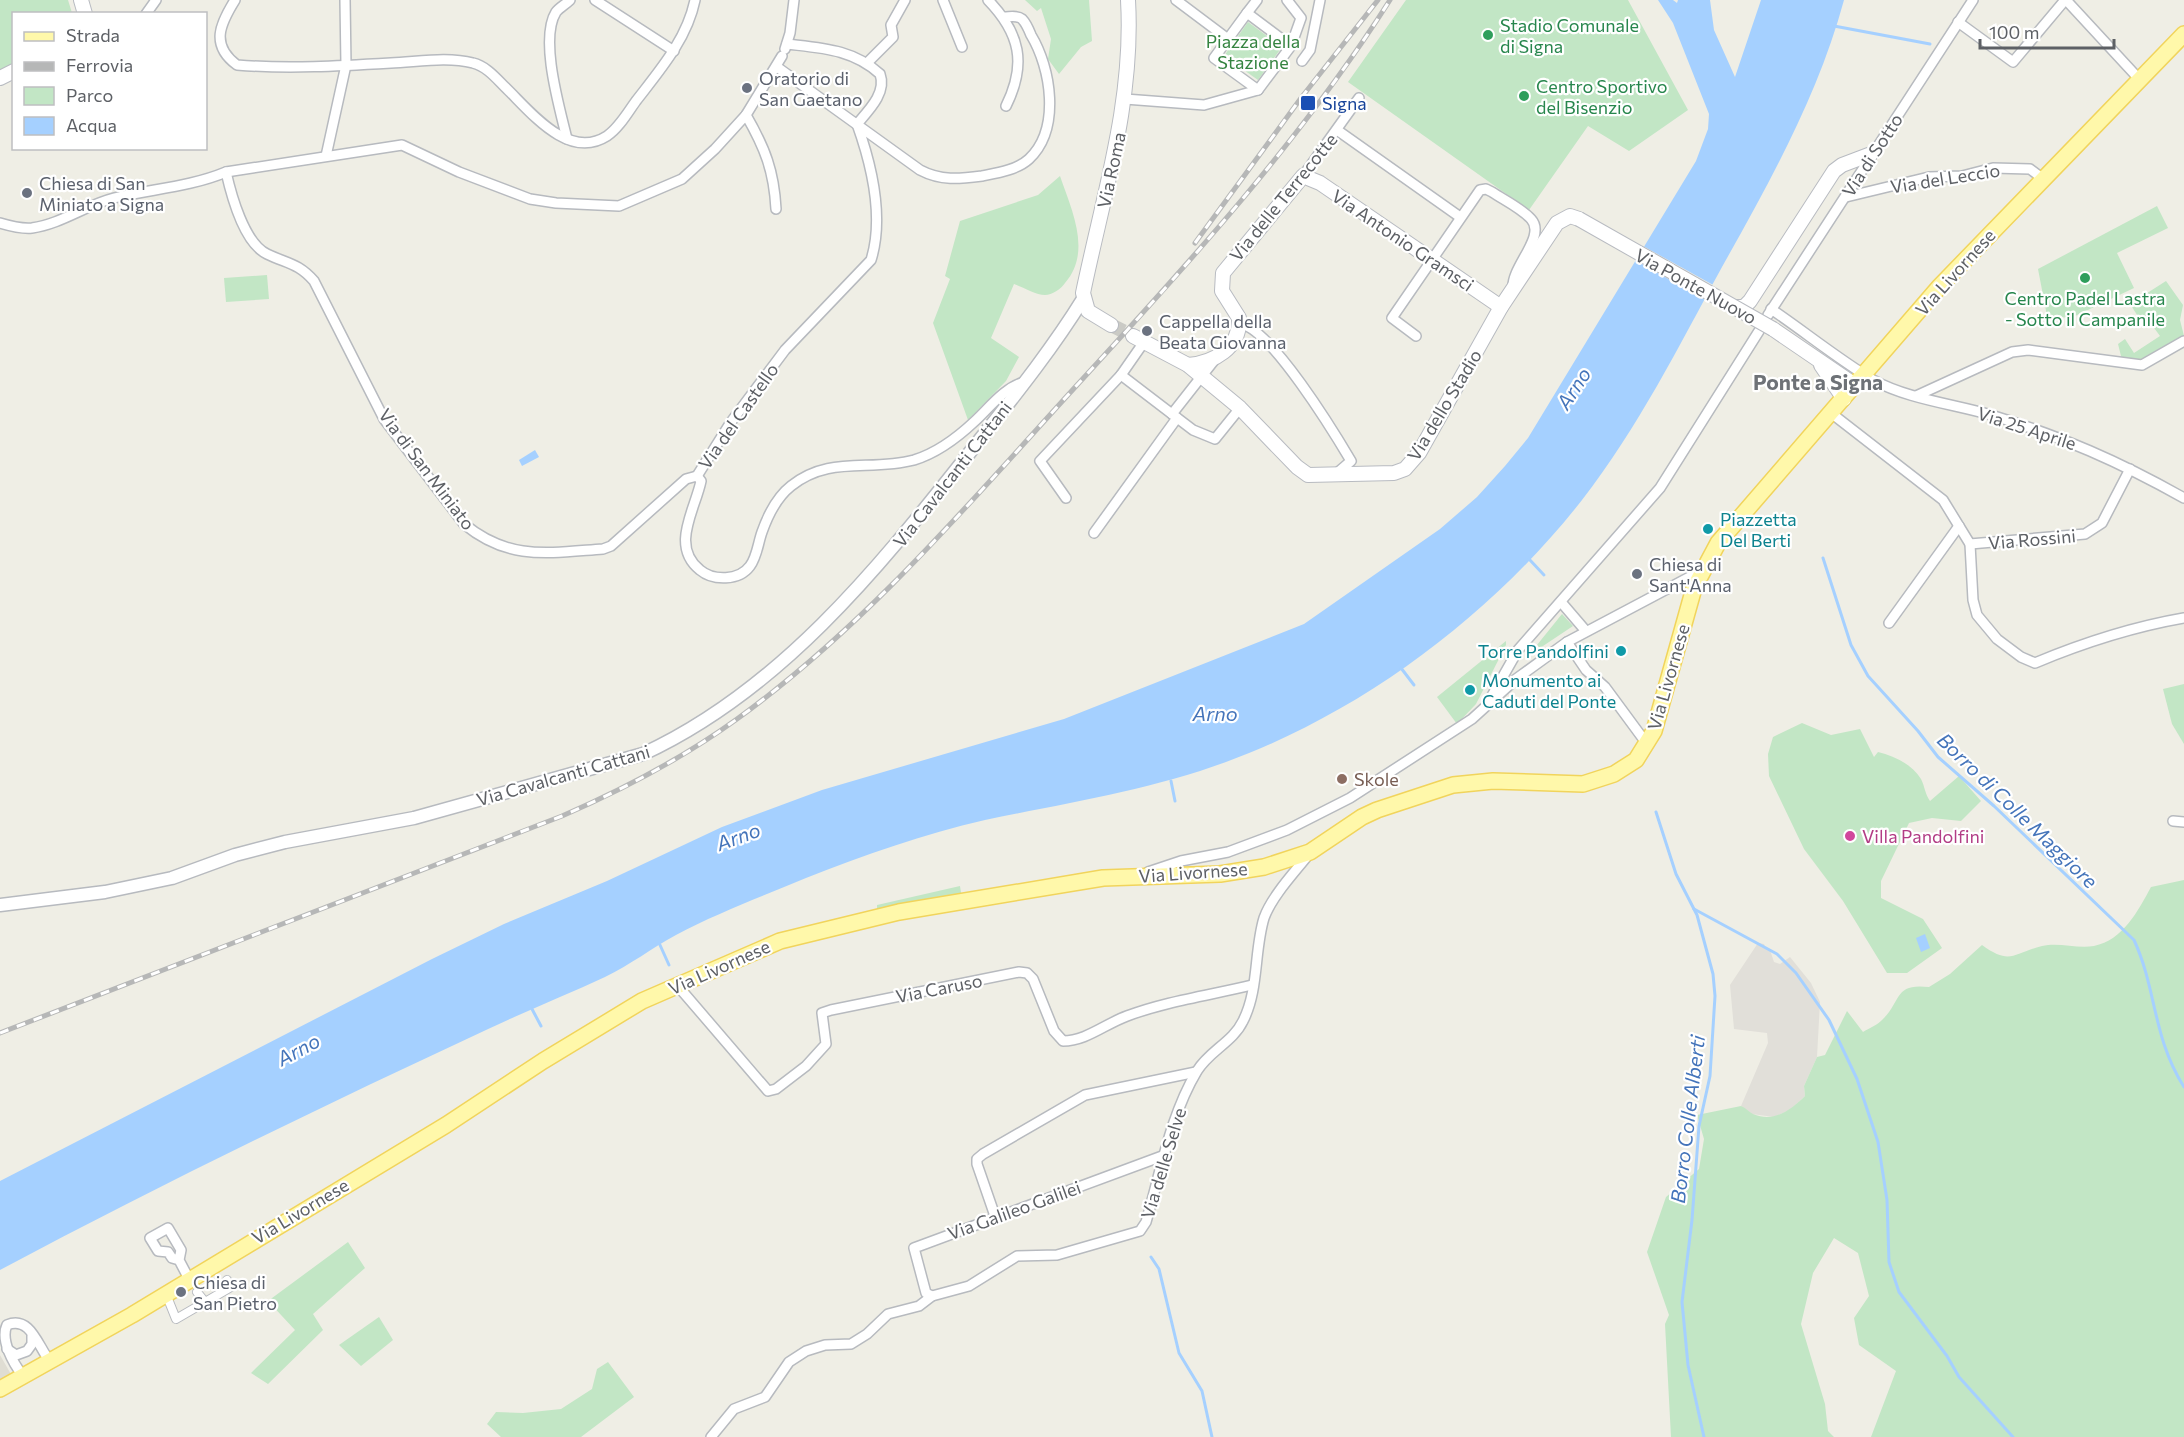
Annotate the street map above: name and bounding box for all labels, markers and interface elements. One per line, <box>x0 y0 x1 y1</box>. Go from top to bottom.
legend <box>12 12 207 150</box>
scale bar <box>1980 12 2114 50</box>
place label: Stadio Comunale di Signa <box>1500 14 1639 57</box>
text: 100 m <box>1989 21 2039 43</box>
text: Strada <box>66 24 120 46</box>
marker: Stadio Comunale di Signa <box>1481 28 1495 42</box>
park label: Piazza della Stazione <box>1206 30 1300 73</box>
text: Ferrovia <box>66 54 133 76</box>
place label: Oratorio di San Gaetano <box>759 67 863 110</box>
place label: Centro Sportivo del Bisenzio <box>1536 75 1667 118</box>
marker: Oratorio di San Gaetano <box>740 81 754 95</box>
text: Parco <box>66 84 113 106</box>
marker: Centro Sportivo del Bisenzio <box>1517 89 1531 103</box>
place label: Signa <box>1322 92 1367 114</box>
marker: Signa <box>1299 94 1317 112</box>
street label: Via di Sotto <box>1837 109 1907 201</box>
text: Acqua <box>66 114 117 136</box>
street label: Via delle Terrecotte <box>1225 128 1341 266</box>
street label: Via Roma <box>1092 130 1130 210</box>
street label: Via del Leccio <box>1889 158 2001 198</box>
place label: Chiesa di San Miniato a Signa <box>39 172 164 215</box>
street label: Via Antonio Gramsci <box>1328 184 1478 296</box>
marker: Chiesa di San Miniato a Signa <box>20 186 34 200</box>
street label: Via Livornese <box>1910 224 2000 320</box>
street label: Via Ponte Nuovo <box>1631 243 1761 329</box>
marker: Centro Padel Lastra - Sotto il Campanile <box>2078 271 2092 285</box>
place label: Centro Padel Lastra - Sotto il Campanile <box>2005 287 2165 330</box>
place label: Cappella della Beata Giovanna <box>1159 310 1287 353</box>
marker: Cappella della Beata Giovanna <box>1140 324 1154 338</box>
street label: Via dello Stadio <box>1402 345 1486 465</box>
street label: Via del Castello <box>693 359 783 473</box>
water label: Arno <box>1550 362 1595 414</box>
district label: Ponte a Signa <box>1753 369 1883 394</box>
street label: Via Cavalcanti Cattani <box>888 397 1016 551</box>
street label: Via 25 Aprile <box>1975 402 2079 454</box>
street label: Via di San Miniato <box>374 404 480 534</box>
place label: Piazzetta Del Berti <box>1720 508 1797 551</box>
marker: Piazzetta Del Berti <box>1701 522 1715 536</box>
street label: Via Rossini <box>1987 524 2077 554</box>
place label: Chiesa di Sant'Anna <box>1649 553 1732 596</box>
marker: Chiesa di Sant'Anna <box>1630 567 1644 581</box>
street label: Via Livornese <box>1642 622 1694 732</box>
place label: Torre Pandolfini <box>1478 640 1609 662</box>
marker: Torre Pandolfini <box>1614 644 1628 658</box>
place label: Monumento ai Caduti del Ponte <box>1482 669 1616 712</box>
marker: Monumento ai Caduti del Ponte <box>1463 683 1477 697</box>
water label: Arno <box>1191 701 1238 725</box>
water label: Borro di Colle Maggiore <box>1933 727 2103 893</box>
street label: Via Cavalcanti Cattani <box>474 740 652 810</box>
place label: Skole <box>1354 768 1399 790</box>
marker: Skole <box>1335 772 1349 786</box>
water label: Arno <box>712 817 763 855</box>
place label: Villa Pandolfini <box>1862 825 1984 847</box>
marker: Villa Pandolfini <box>1843 829 1857 843</box>
street label: Via Livornese <box>1138 857 1248 887</box>
street label: Via Livornese <box>665 935 773 999</box>
street label: Via Caruso <box>894 969 984 1007</box>
water label: Arno <box>272 1028 324 1071</box>
water label: Borro Colle Alberti <box>1665 1033 1709 1204</box>
street label: Via delle Selve <box>1136 1105 1190 1221</box>
street label: Via Livornese <box>248 1173 352 1249</box>
street label: Via Galileo Galilei <box>944 1176 1084 1244</box>
place label: Chiesa di San Pietro <box>193 1271 277 1314</box>
marker: Chiesa di San Pietro <box>174 1285 188 1299</box>

